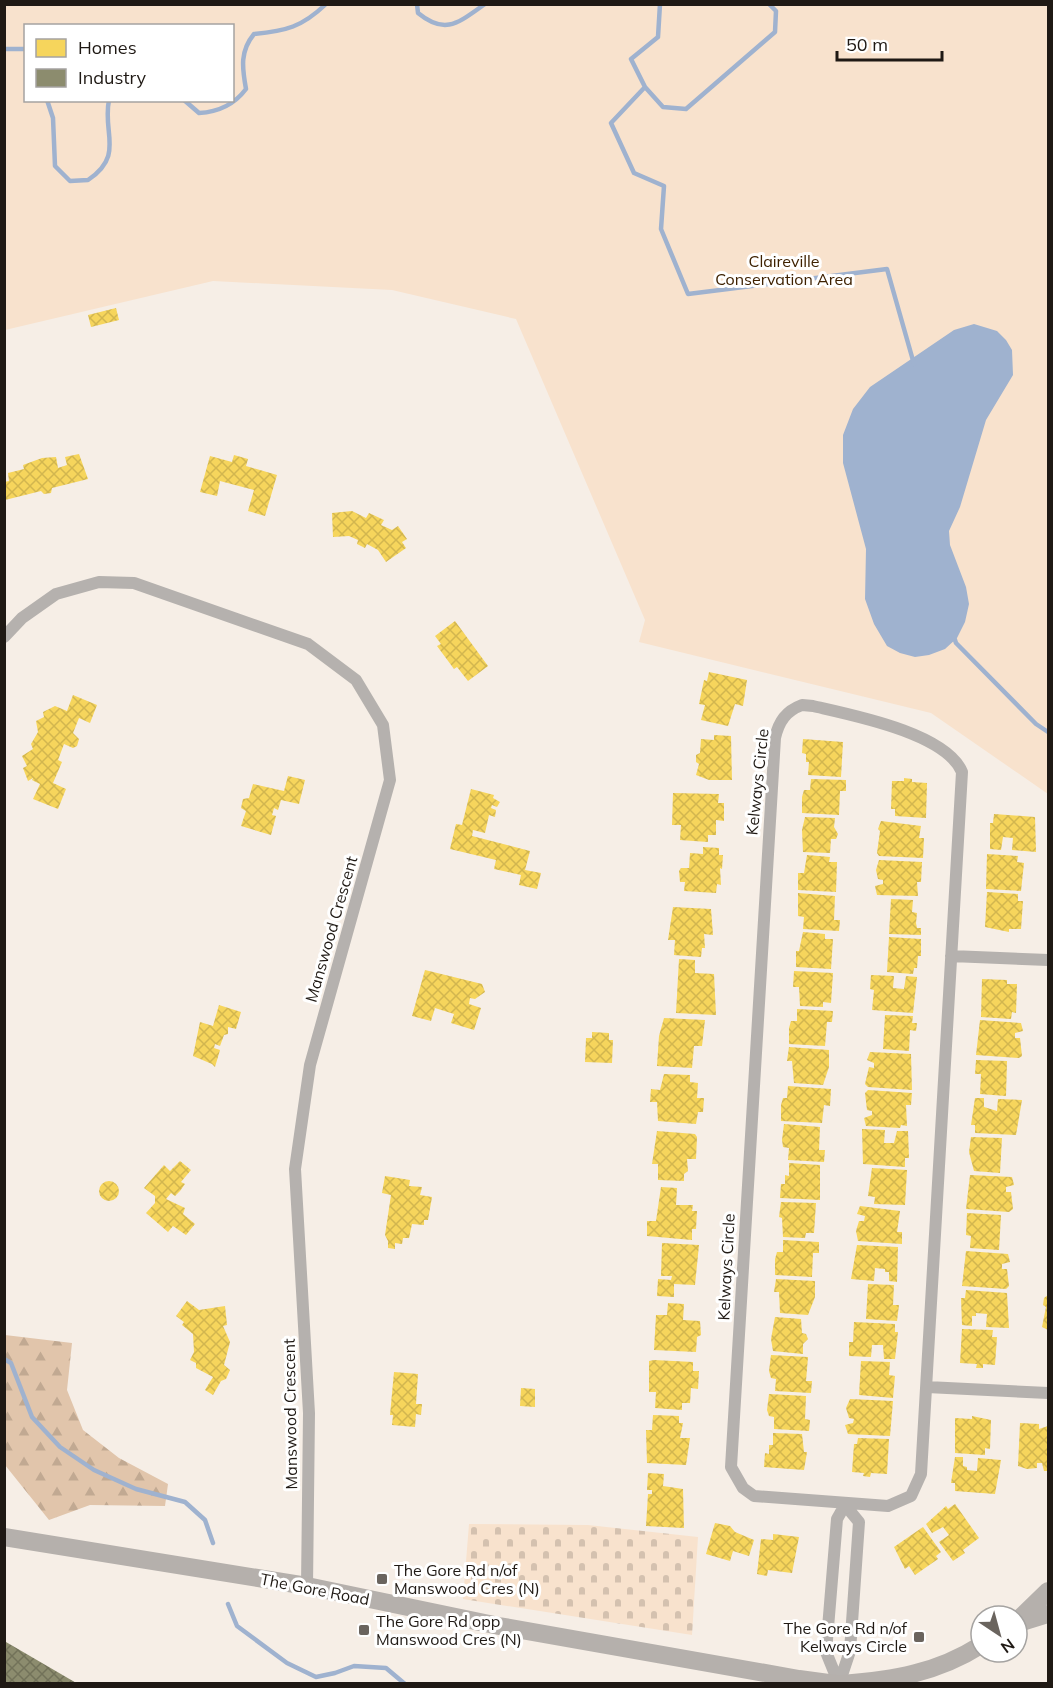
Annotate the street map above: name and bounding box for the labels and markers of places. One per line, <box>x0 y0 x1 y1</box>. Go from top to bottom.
place label: The Gore Rd n/of Manswood Cres (N) <box>394 1560 540 1598</box>
marker: The Gore Rd n/of Manswood Cres (N) <box>375 1572 389 1586</box>
place label: The Gore Rd opp Manswood Cres (N) <box>376 1611 522 1649</box>
place label: The Gore Rd n/of Kelways Circle <box>784 1618 908 1656</box>
marker: The Gore Rd opp Manswood Cres (N) <box>357 1623 371 1637</box>
marker: The Gore Rd n/of Kelways Circle <box>912 1630 926 1644</box>

